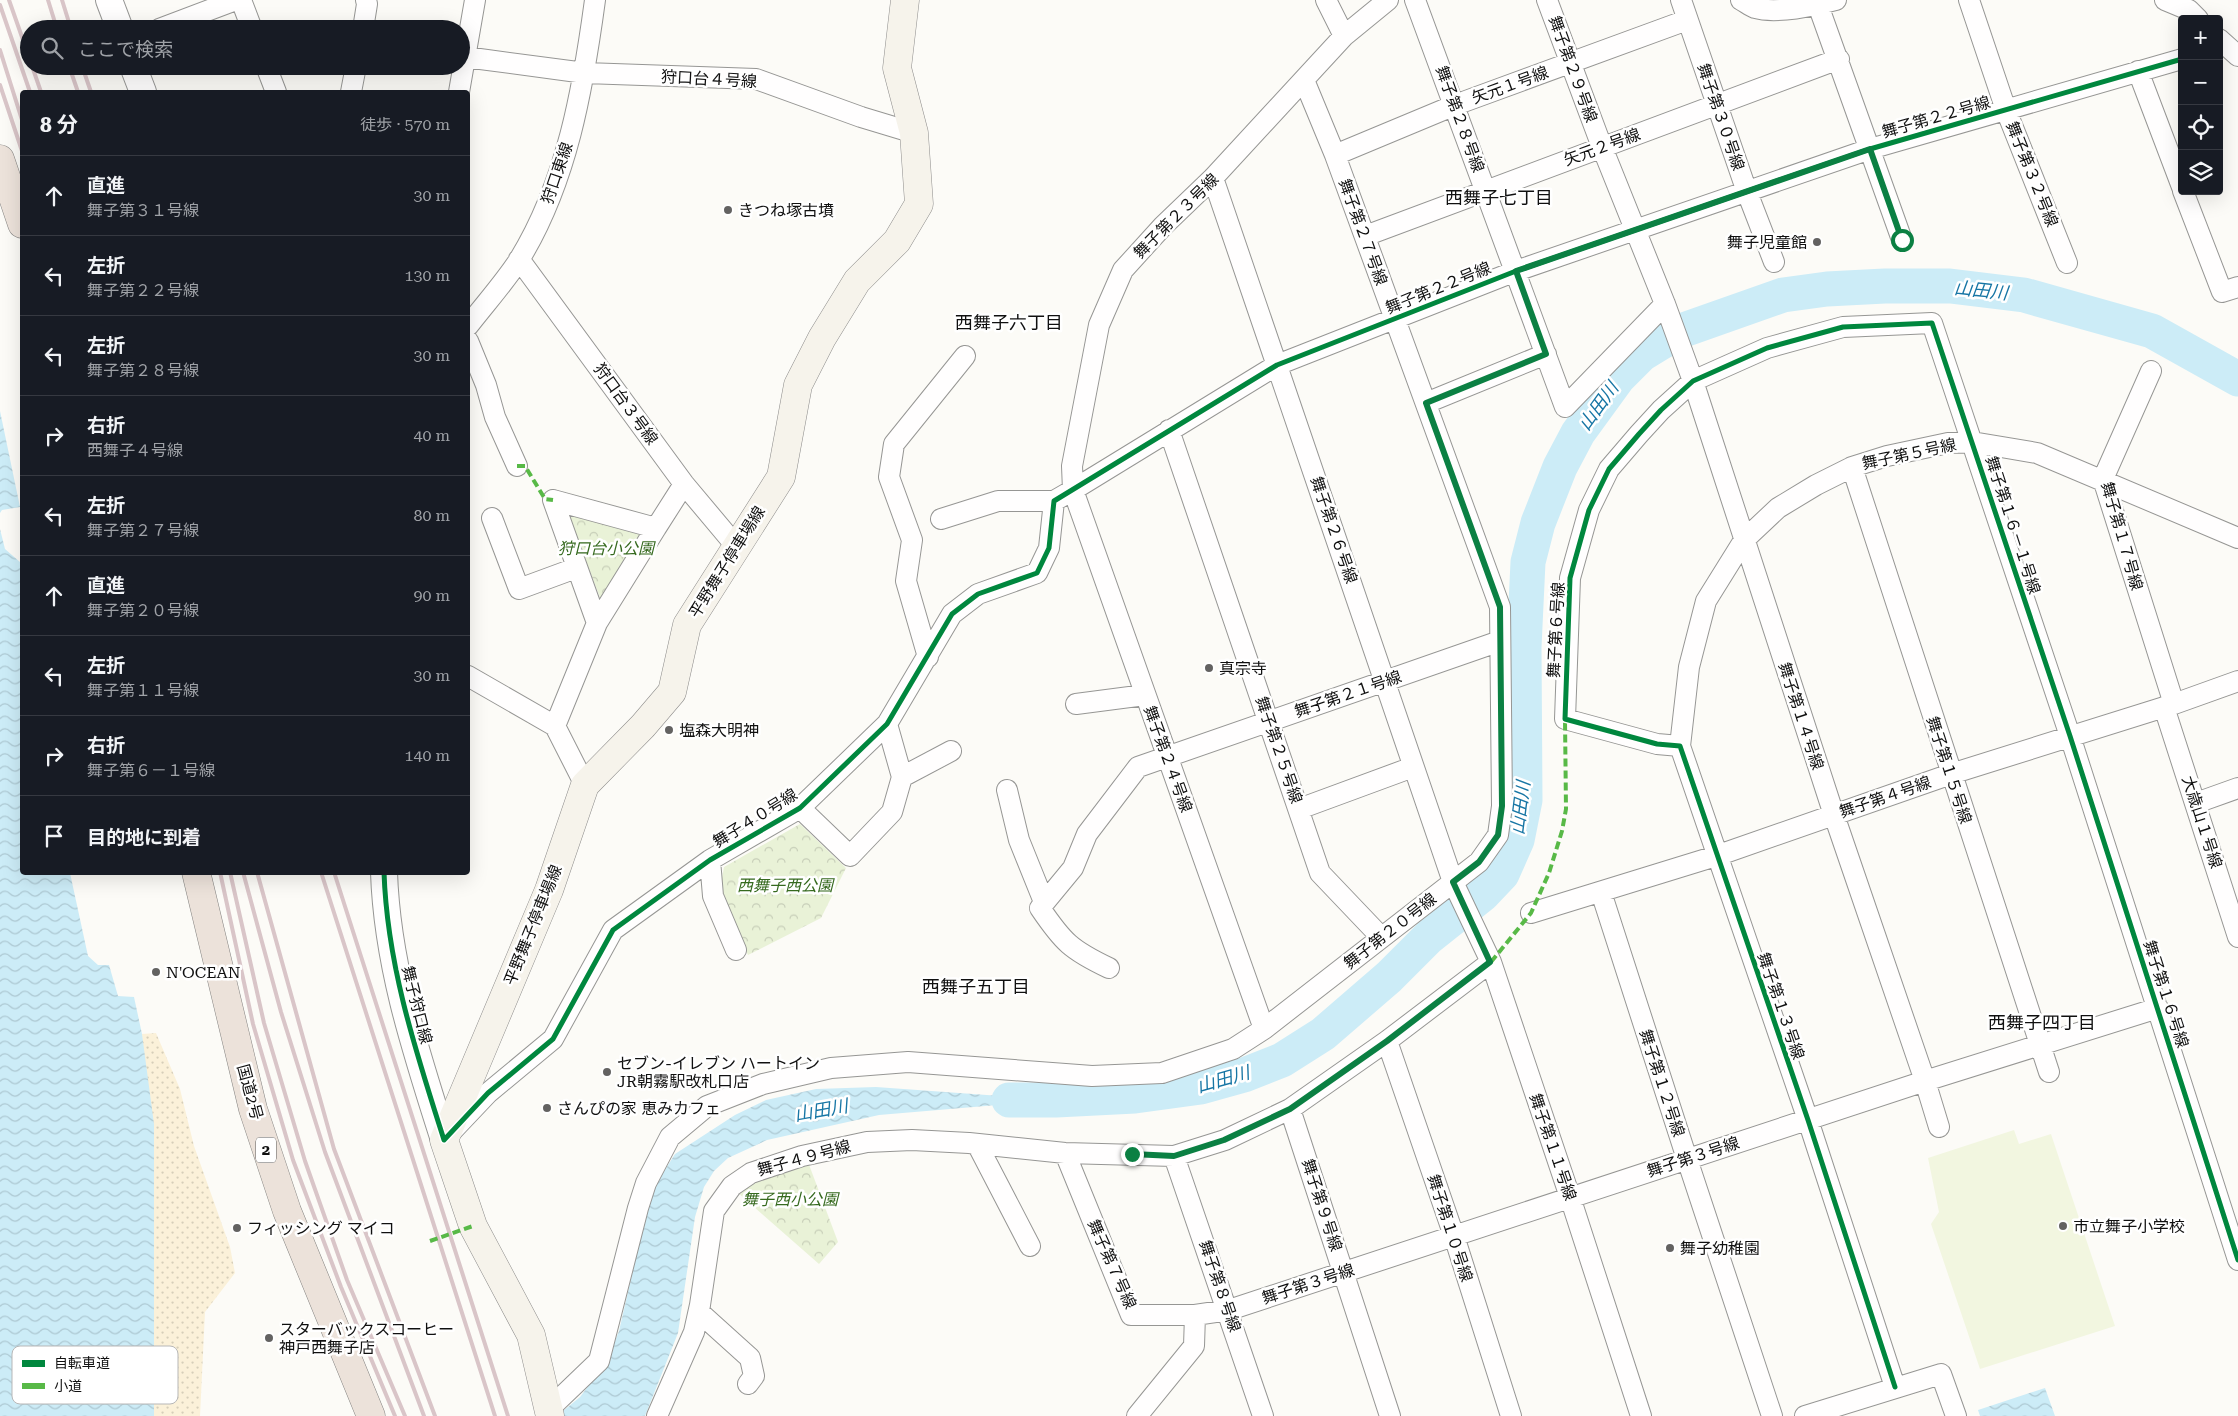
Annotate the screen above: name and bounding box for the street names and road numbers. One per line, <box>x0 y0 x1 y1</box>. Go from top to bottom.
street label: 舞子第２９号線 <box>1545 13 1601 125</box>
street label: 舞子第３０号線 <box>1694 61 1748 173</box>
street label: 矢元１号線 <box>1469 62 1551 108</box>
street label: 舞子第２８号線 <box>1432 63 1488 175</box>
street label: 狩口台４号線 <box>661 67 757 91</box>
street label: 舞子第２２号線 <box>1880 92 1992 142</box>
street label: 舞子第３２号線 <box>2002 119 2062 229</box>
street label: 矢元２号線 <box>1561 124 1643 170</box>
street label: 狩口東線 <box>538 140 576 206</box>
street label: 舞子第２３号線 <box>1130 170 1222 262</box>
street label: 舞子第２７号線 <box>1335 176 1391 288</box>
street label: 舞子第２２号線 <box>1383 258 1493 318</box>
street label: 狩口台３号線 <box>590 360 662 448</box>
street label: 舞子第５号線 <box>1860 435 1958 473</box>
street label: 舞子第１６－１号線 <box>1982 454 2044 596</box>
street label: 舞子第２６号線 <box>1307 474 1361 586</box>
street label: 舞子第１７号線 <box>2097 480 2147 592</box>
street label: 平野舞子停車場線 <box>685 503 769 621</box>
street label: 舞子第６号線 <box>1544 582 1568 678</box>
street label: 舞子第１４号線 <box>1775 660 1827 772</box>
street label: 舞子第２１号線 <box>1292 667 1404 721</box>
street label: 舞子第２５号線 <box>1252 694 1306 806</box>
street label: 舞子第２４号線 <box>1140 703 1196 815</box>
street label: 舞子第１５号線 <box>1923 714 1975 826</box>
street label: 舞子第４号線 <box>1837 772 1933 822</box>
street label: 大歳山１号線 <box>2178 773 2226 871</box>
street label: 舞子４０号線 <box>709 785 801 851</box>
street label: 平野舞子停車場線 <box>500 862 566 988</box>
street label: 舞子第２０号線 <box>1340 889 1440 973</box>
street label: 舞子第１６号線 <box>2140 938 2192 1050</box>
street label: 舞子第１３号線 <box>1754 950 1808 1062</box>
street label: 舞子狩口線 <box>398 964 436 1046</box>
street label: 舞子第１２号線 <box>1636 1027 1688 1139</box>
street label: 国道2号 <box>233 1062 267 1122</box>
street label: 舞子第１１号線 <box>1526 1091 1580 1203</box>
street label: 舞子第３号線 <box>1644 1133 1742 1181</box>
street label: 舞子４９号線 <box>755 1136 853 1180</box>
road number: 2 <box>256 1138 276 1162</box>
street label: 舞子第９号線 <box>1298 1156 1346 1254</box>
street label: 舞子第１０号線 <box>1424 1172 1476 1284</box>
street label: 舞子第７号線 <box>1084 1216 1140 1312</box>
street label: 舞子第８号線 <box>1195 1238 1245 1334</box>
street label: 舞子第３号線 <box>1259 1260 1357 1308</box>

